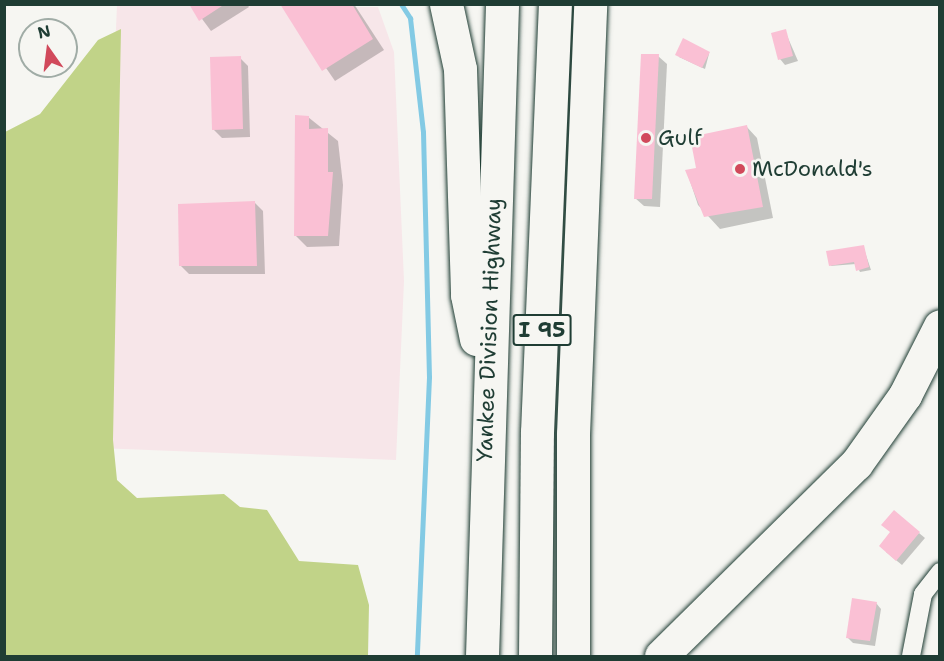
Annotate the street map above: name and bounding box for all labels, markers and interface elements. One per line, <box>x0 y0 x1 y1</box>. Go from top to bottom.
north arrow <box>18 18 78 78</box>
text: N <box>35 20 53 44</box>
place label: Gulf <box>658 125 702 151</box>
marker: Gulf <box>639 131 653 145</box>
place label: McDonald's <box>752 156 873 182</box>
marker: McDonald's <box>733 162 747 176</box>
street label: Yankee Division Highway <box>471 198 507 462</box>
road number: I 95 <box>512 312 572 348</box>

